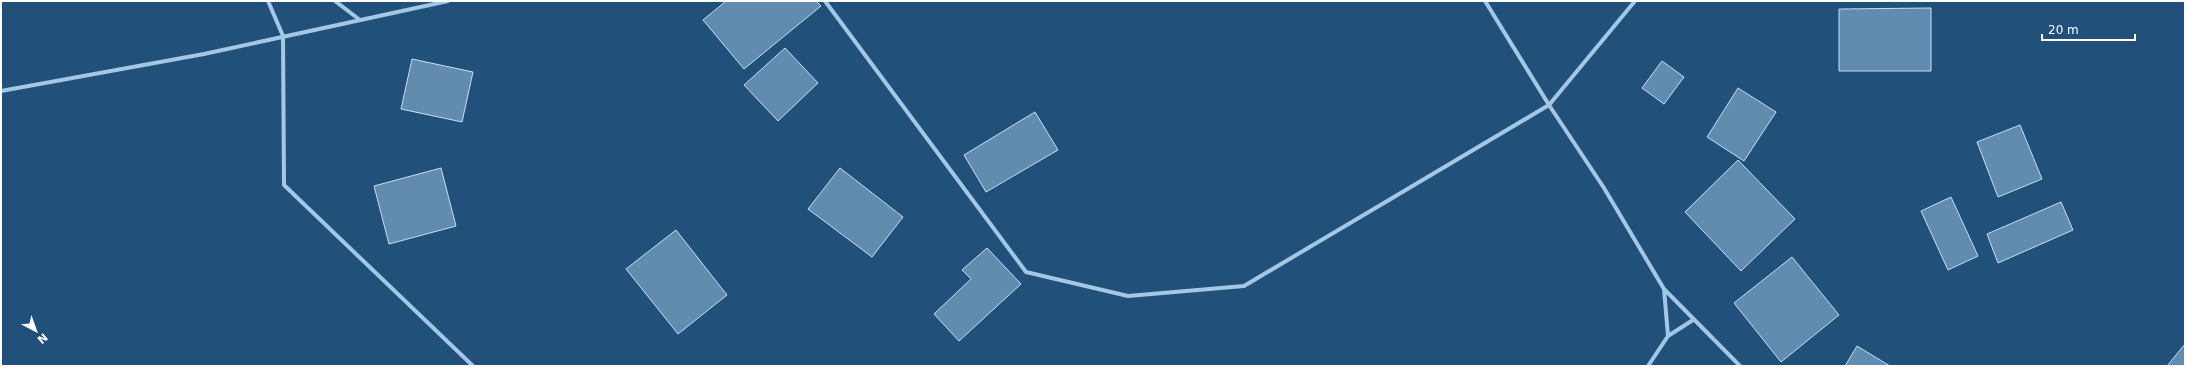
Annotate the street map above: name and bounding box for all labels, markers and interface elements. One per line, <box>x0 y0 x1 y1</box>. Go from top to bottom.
scale bar <box>2042 16 2135 42</box>
text: 20 m <box>2048 23 2079 37</box>
north arrow <box>16 311 56 351</box>
text: N <box>34 330 50 346</box>

